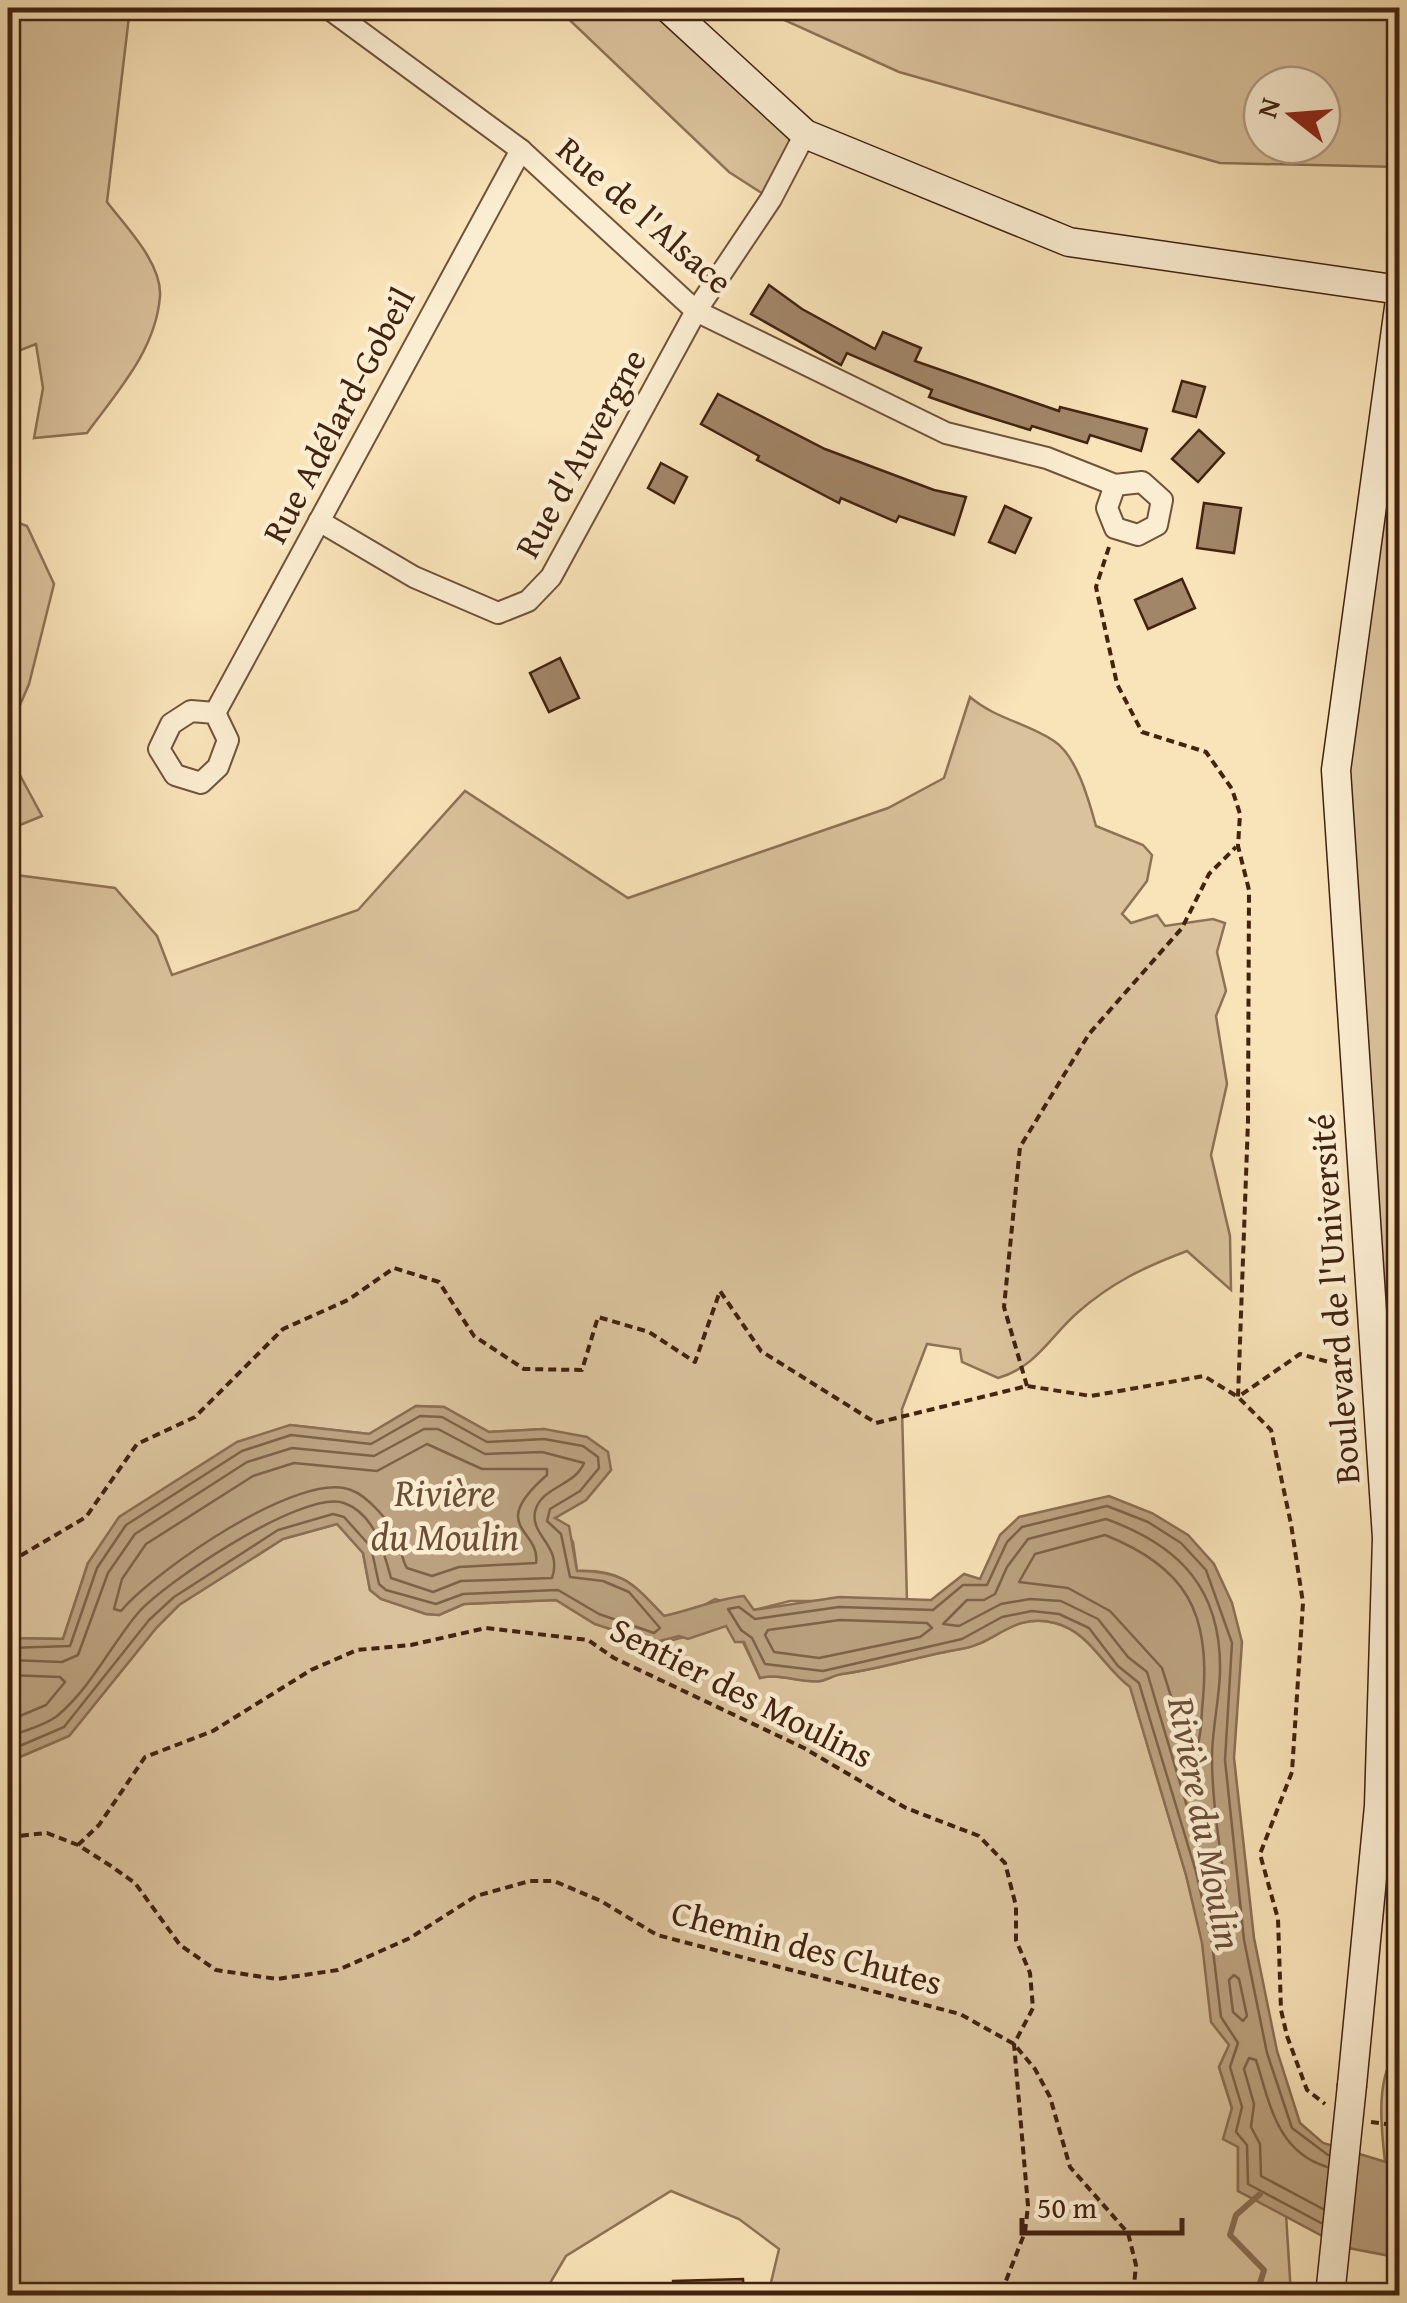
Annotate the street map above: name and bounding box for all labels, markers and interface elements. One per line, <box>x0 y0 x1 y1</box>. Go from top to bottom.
north arrow <box>1242 65 1342 165</box>
text: N <box>1245 92 1290 122</box>
street label: Rue de l'Alsace <box>546 124 744 306</box>
street label: Rue Adélard-Gobeil <box>249 278 427 552</box>
street label: Rue d'Auvergne <box>501 339 659 567</box>
street label: Boulevard de l'Université <box>1296 1112 1372 1486</box>
water label: Rivière du Moulin <box>371 1464 519 1564</box>
street label: Sentier des Moulins <box>602 1604 882 1780</box>
water label: Rivière du Moulin <box>1154 1691 1258 1954</box>
street label: Chemin des Chutes <box>666 1886 948 2008</box>
scale bar <box>1022 2173 1182 2235</box>
text: 50 m <box>1037 2185 1097 2229</box>

